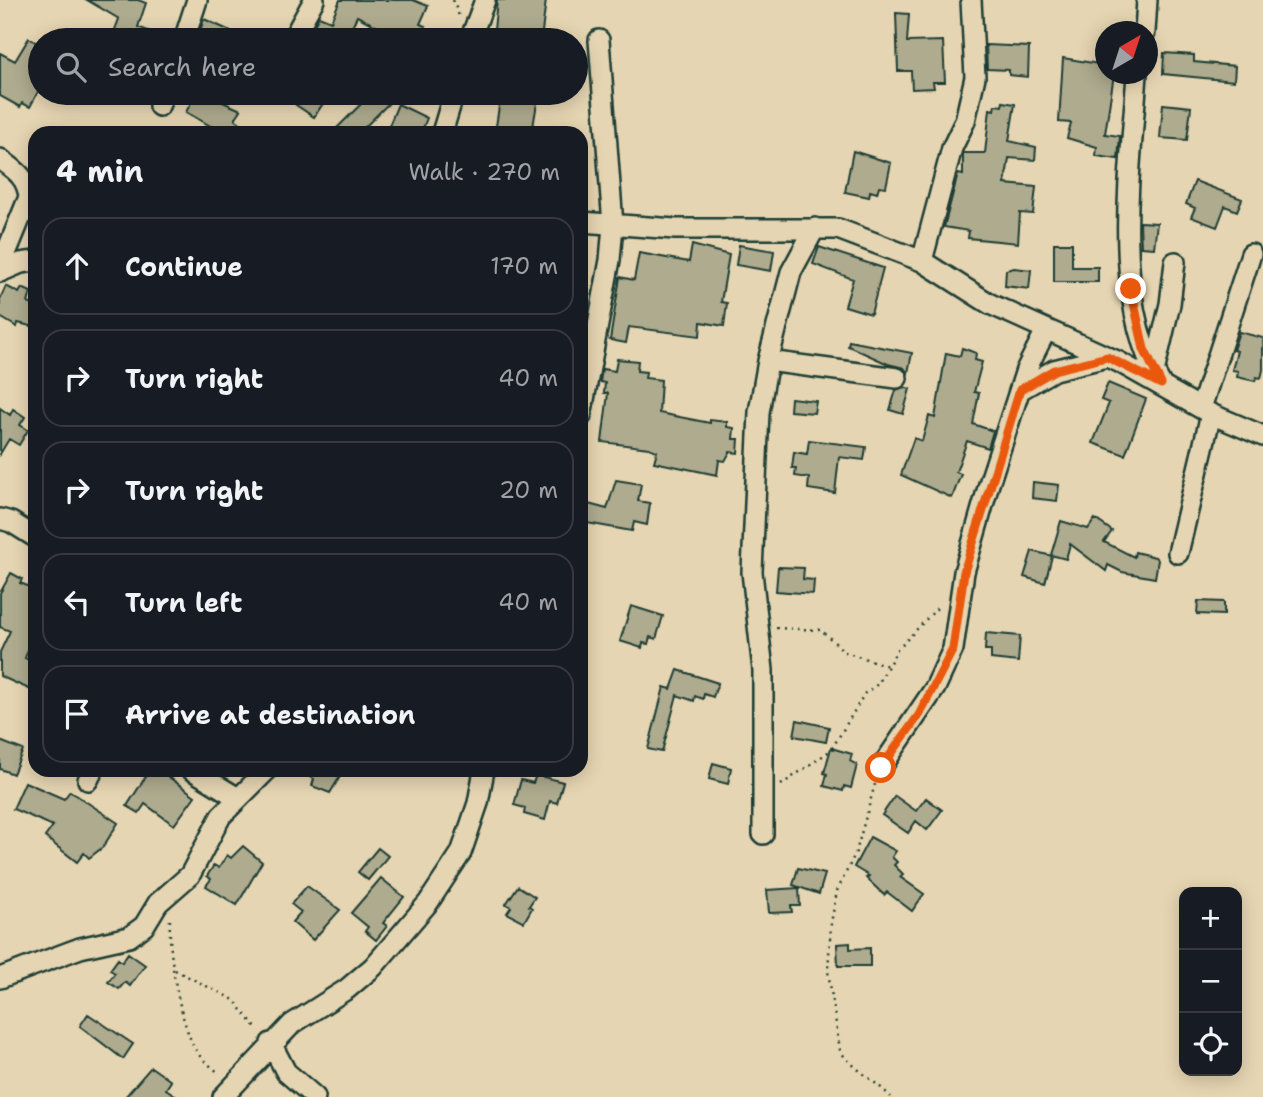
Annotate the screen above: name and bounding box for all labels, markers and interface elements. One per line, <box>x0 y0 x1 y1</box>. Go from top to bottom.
north arrow <box>1095 21 1158 84</box>
search box <box>28 28 588 105</box>
icon: search <box>52 48 90 86</box>
text: Search here <box>108 49 257 84</box>
text: 4 min <box>56 151 143 192</box>
text: Walk · 270 m <box>408 157 560 187</box>
icon: ahead <box>58 247 96 285</box>
text: Continue <box>125 249 243 284</box>
text: 170 m <box>490 251 558 281</box>
route end <box>1115 273 1146 304</box>
icon: right <box>58 359 96 397</box>
text: Turn right <box>125 361 263 396</box>
text: 40 m <box>498 363 558 393</box>
icon: right <box>58 471 96 509</box>
text: Turn right <box>125 473 263 508</box>
text: 20 m <box>499 475 558 505</box>
icon: left <box>58 583 96 621</box>
text: Turn left <box>125 585 242 620</box>
text: 40 m <box>498 587 558 617</box>
icon: arrive <box>58 695 96 733</box>
text: Arrive at destination <box>125 697 415 732</box>
route start <box>865 752 896 783</box>
map controls <box>1179 887 1242 1076</box>
button: + <box>1179 887 1242 950</box>
button: − <box>1179 950 1242 1013</box>
button: locate <box>1179 1013 1242 1076</box>

